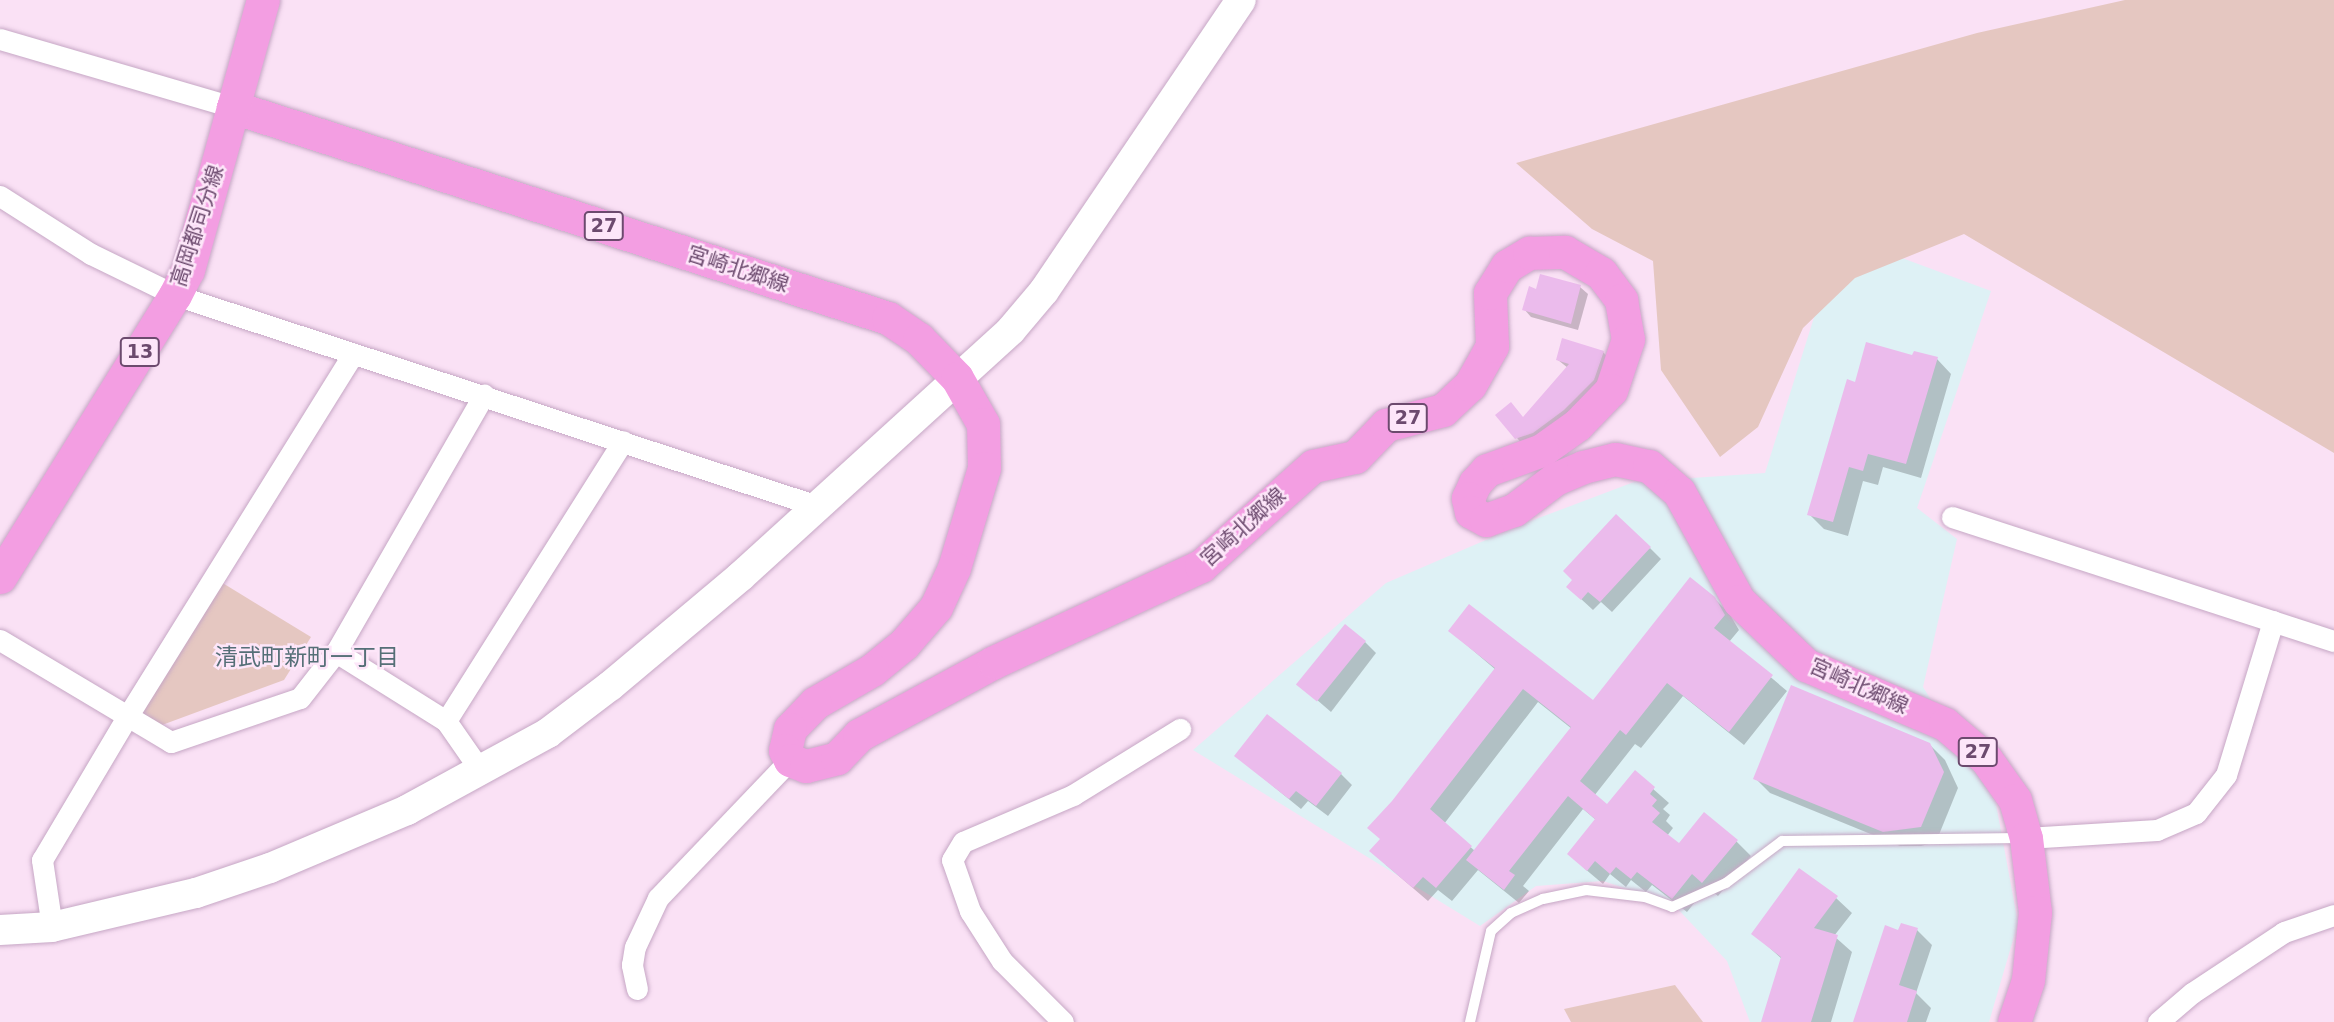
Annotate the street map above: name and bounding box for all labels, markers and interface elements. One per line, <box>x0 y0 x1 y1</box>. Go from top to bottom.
street label: 高岡都司分線 <box>166 162 228 290</box>
road number: 27 <box>583 210 625 242</box>
street label: 宮崎北郷線 <box>684 241 792 297</box>
road number: 13 <box>119 336 161 368</box>
road number: 27 <box>1387 402 1429 434</box>
street label: 宮崎北郷線 <box>1196 483 1290 571</box>
district label: 清武町新町一丁目 <box>215 643 399 671</box>
street label: 宮崎北郷線 <box>1806 653 1912 719</box>
road number: 27 <box>1957 736 1999 768</box>

